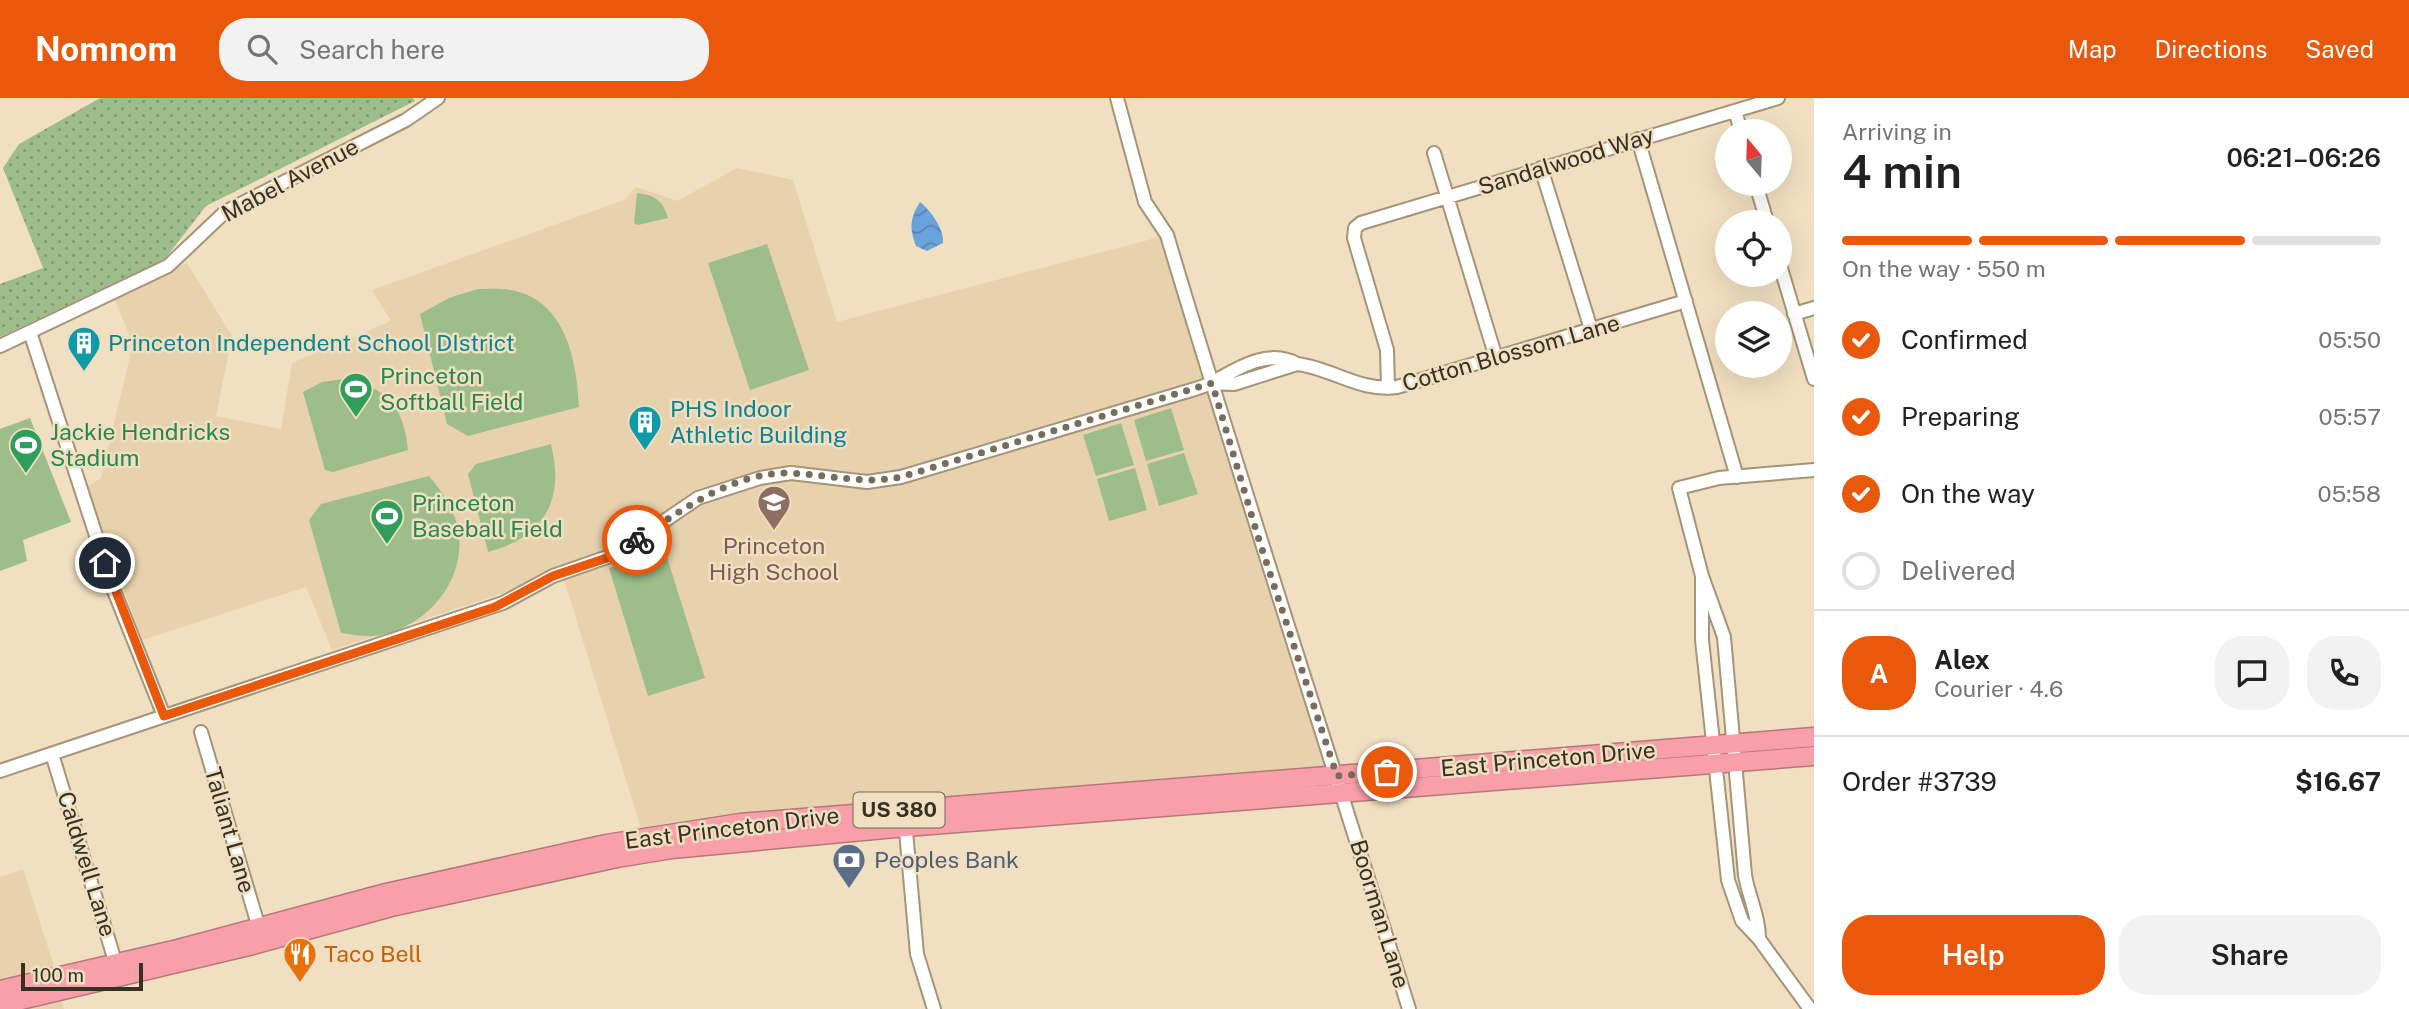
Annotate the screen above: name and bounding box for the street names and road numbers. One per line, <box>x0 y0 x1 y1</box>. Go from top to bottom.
street label: Sandalwood Way <box>1475 121 1657 200</box>
street label: Mabel Avenue <box>217 132 363 227</box>
street label: Cotton Blossom Lane <box>1399 309 1623 397</box>
street label: East Princeton Drive <box>1439 736 1657 781</box>
street label: Taliant Lane <box>200 764 261 896</box>
street label: Caldwell Lane <box>53 788 122 940</box>
road number: US 380 <box>853 792 944 828</box>
street label: East Princeton Drive <box>623 801 841 854</box>
street label: Boorman Lane <box>1345 836 1416 991</box>

